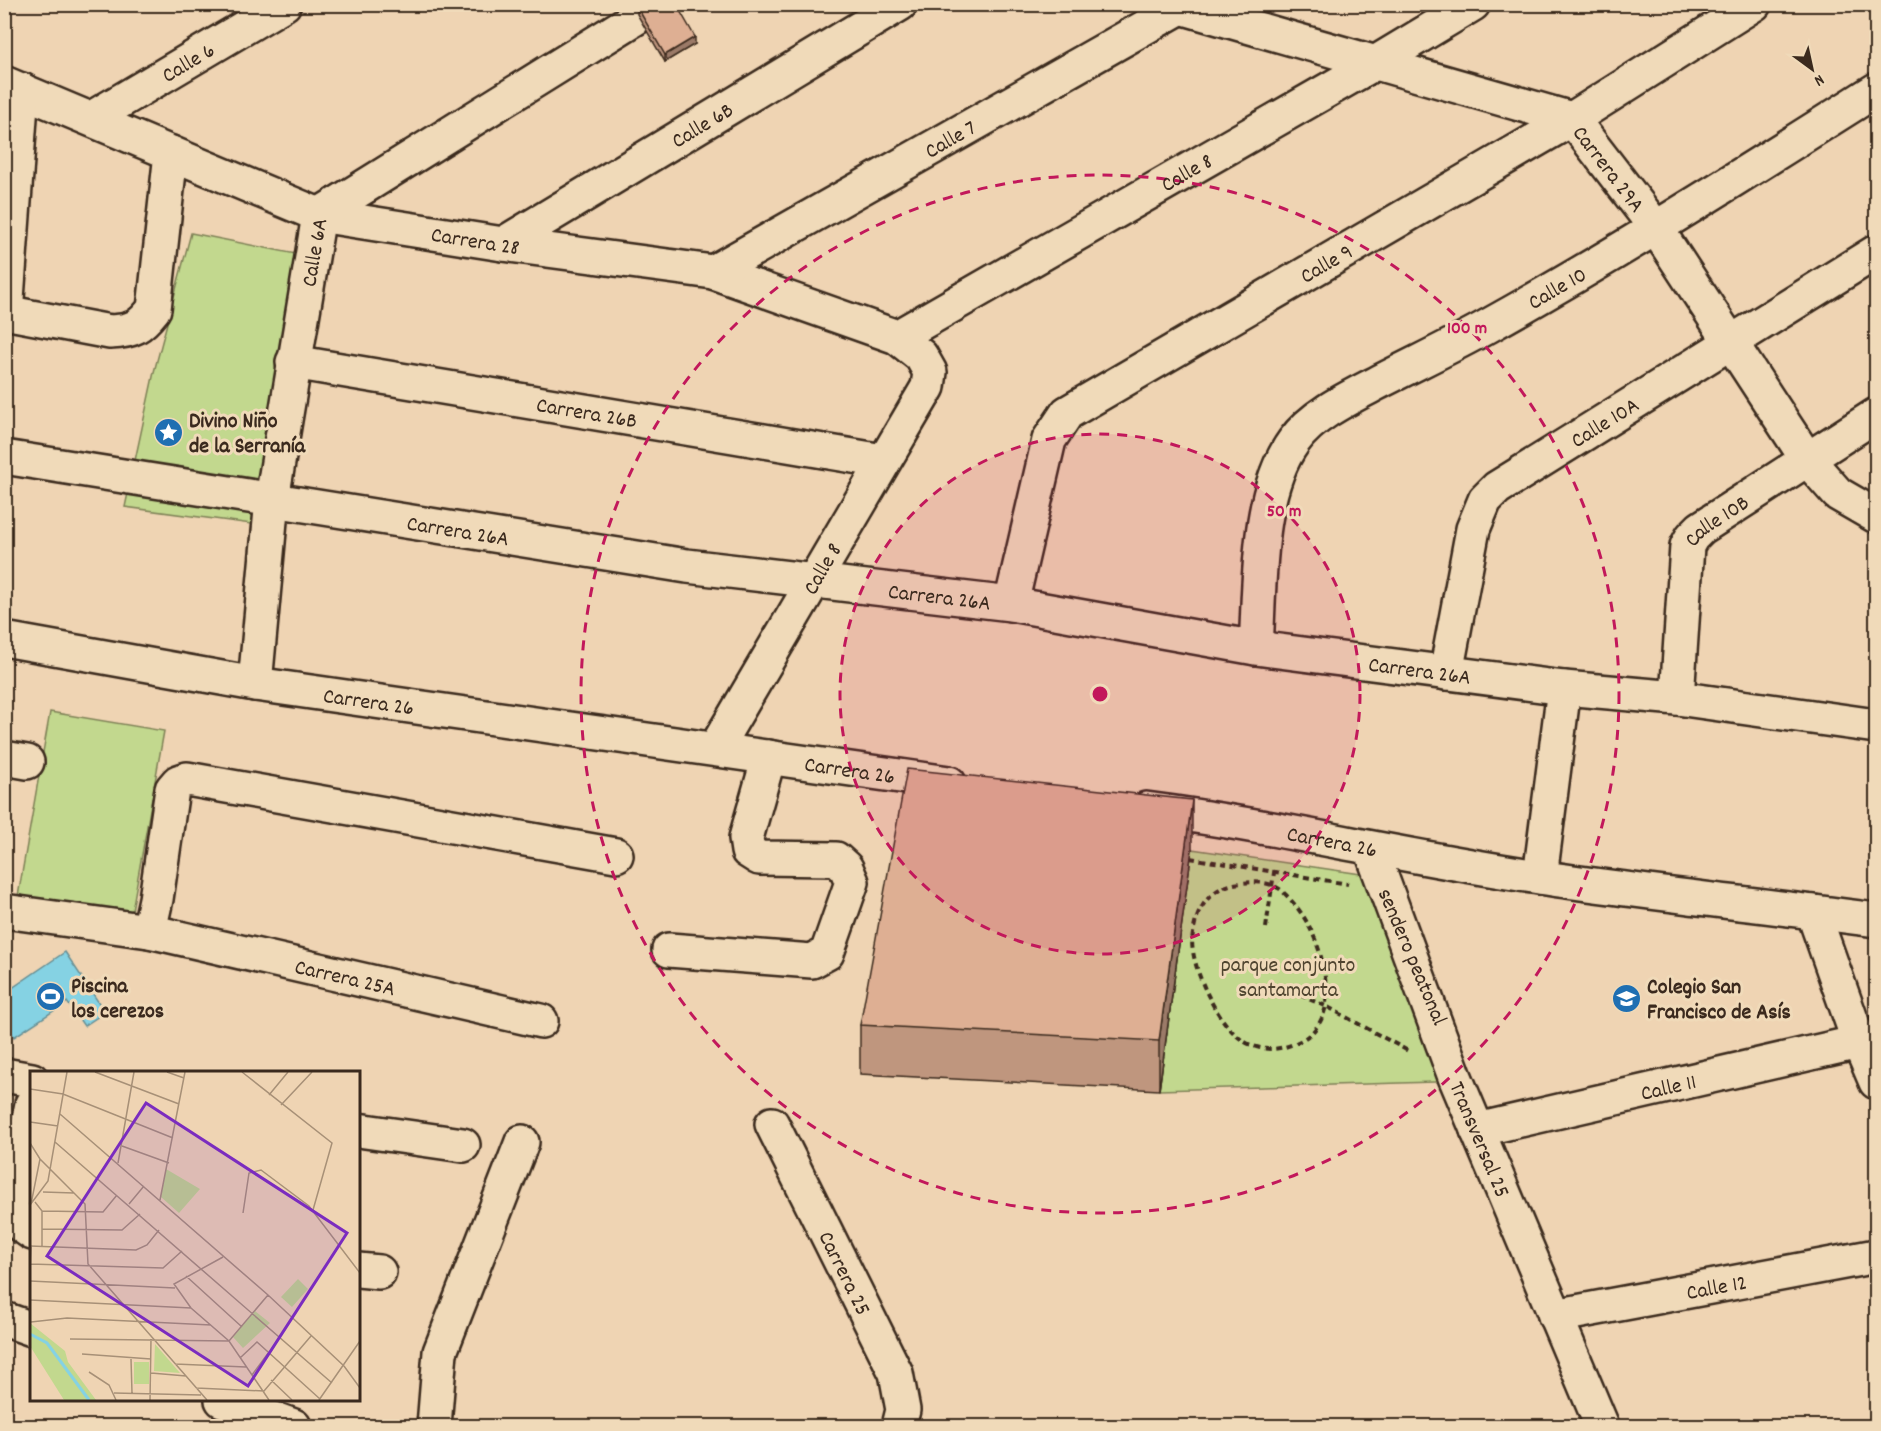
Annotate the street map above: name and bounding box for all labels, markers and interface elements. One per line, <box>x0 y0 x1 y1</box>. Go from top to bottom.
street label: Calle 6 <box>157 36 222 92</box>
north arrow <box>1782 39 1842 99</box>
text: N <box>1809 68 1828 91</box>
street label: Calle 6B <box>666 96 740 158</box>
street label: Calle 7 <box>920 114 983 168</box>
street label: Carrera 29A <box>1563 120 1651 220</box>
street label: Calle 8 <box>1156 147 1219 202</box>
street label: Calle 6A <box>295 216 337 289</box>
street label: Carrera 28 <box>428 221 521 265</box>
street label: Calle 9 <box>1295 238 1360 293</box>
street label: Calle 10 <box>1523 261 1593 319</box>
text: 100 m <box>1447 317 1487 342</box>
street label: Carrera 26B <box>534 391 639 438</box>
street label: Calle 10A <box>1566 391 1646 457</box>
place label: Divino Niño de la Serranía <box>189 407 306 463</box>
place icon: Divino Niño de la Serranía <box>152 416 184 448</box>
street label: Calle 10B <box>1678 489 1756 553</box>
text: 50 m <box>1267 500 1301 525</box>
street label: Carrera 26A <box>404 510 511 556</box>
street label: Calle 8 <box>797 538 851 601</box>
street label: Carrera 26A <box>886 578 992 621</box>
street label: Carrera 26A <box>1366 651 1473 695</box>
street label: Carrera 26 <box>321 682 416 725</box>
centre of rings <box>1090 684 1110 704</box>
street label: Carrera 26 <box>802 751 897 794</box>
street label: Carrera 26 <box>1284 820 1379 867</box>
street label: sendero peatonal <box>1368 884 1454 1031</box>
park label: parque conjunto santamarta <box>1221 951 1355 1007</box>
street label: Carrera 25A <box>291 953 398 1006</box>
place label: Piscina los cerezos <box>71 972 164 1028</box>
place label: Colegio San Francisco de Asís <box>1647 973 1791 1029</box>
sports icon: Piscina los cerezos <box>34 981 66 1013</box>
school or university icon: Colegio San Francisco de Asís <box>1610 982 1642 1014</box>
street label: Calle 11 <box>1638 1068 1700 1111</box>
inset map <box>30 1071 360 1401</box>
street label: Transversal 25 <box>1440 1077 1516 1203</box>
street label: Carrera 25 <box>809 1227 877 1322</box>
street label: Calle 12 <box>1684 1268 1750 1310</box>

